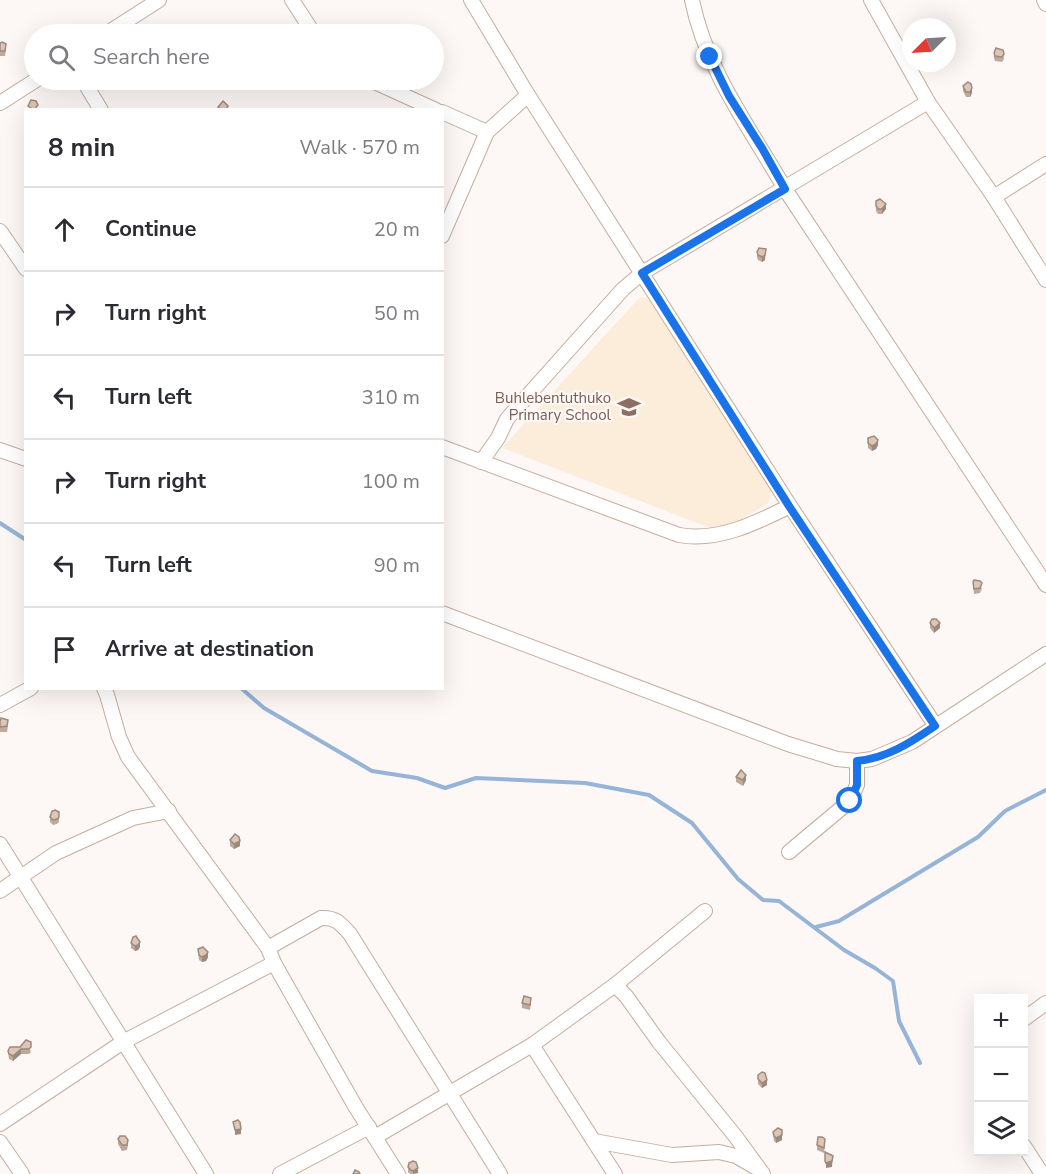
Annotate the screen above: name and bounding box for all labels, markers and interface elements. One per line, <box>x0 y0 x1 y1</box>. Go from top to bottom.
north arrow <box>902 18 956 72</box>
search box <box>24 24 444 90</box>
icon: search <box>45 41 78 74</box>
text: Search here <box>93 42 210 72</box>
route end <box>696 43 722 69</box>
text: 8 min <box>48 130 115 165</box>
text: Walk · 570 m <box>300 134 420 161</box>
icon: ahead <box>48 213 81 246</box>
text: Continue <box>105 214 196 244</box>
text: 20 m <box>374 216 420 243</box>
icon: right <box>48 297 81 330</box>
text: Turn right <box>105 298 206 328</box>
text: 50 m <box>374 300 420 327</box>
icon: left <box>48 381 81 414</box>
text: Turn left <box>105 382 192 412</box>
text: 310 m <box>362 384 420 411</box>
place label: Buhlebentuthuko Primary School <box>495 388 612 425</box>
school or university icon: Buhlebentuthuko Primary School <box>616 394 642 420</box>
icon: right <box>48 465 81 498</box>
text: Turn right <box>105 466 206 496</box>
text: 100 m <box>362 468 420 495</box>
icon: left <box>48 549 81 582</box>
text: Turn left <box>105 550 192 580</box>
text: 90 m <box>374 552 420 579</box>
icon: arrive <box>48 633 81 666</box>
text: Arrive at destination <box>105 634 314 664</box>
route start <box>836 787 862 813</box>
map controls <box>974 994 1028 1156</box>
button: + <box>974 994 1028 1048</box>
button: − <box>974 1048 1028 1102</box>
button: layers <box>974 1102 1028 1156</box>

